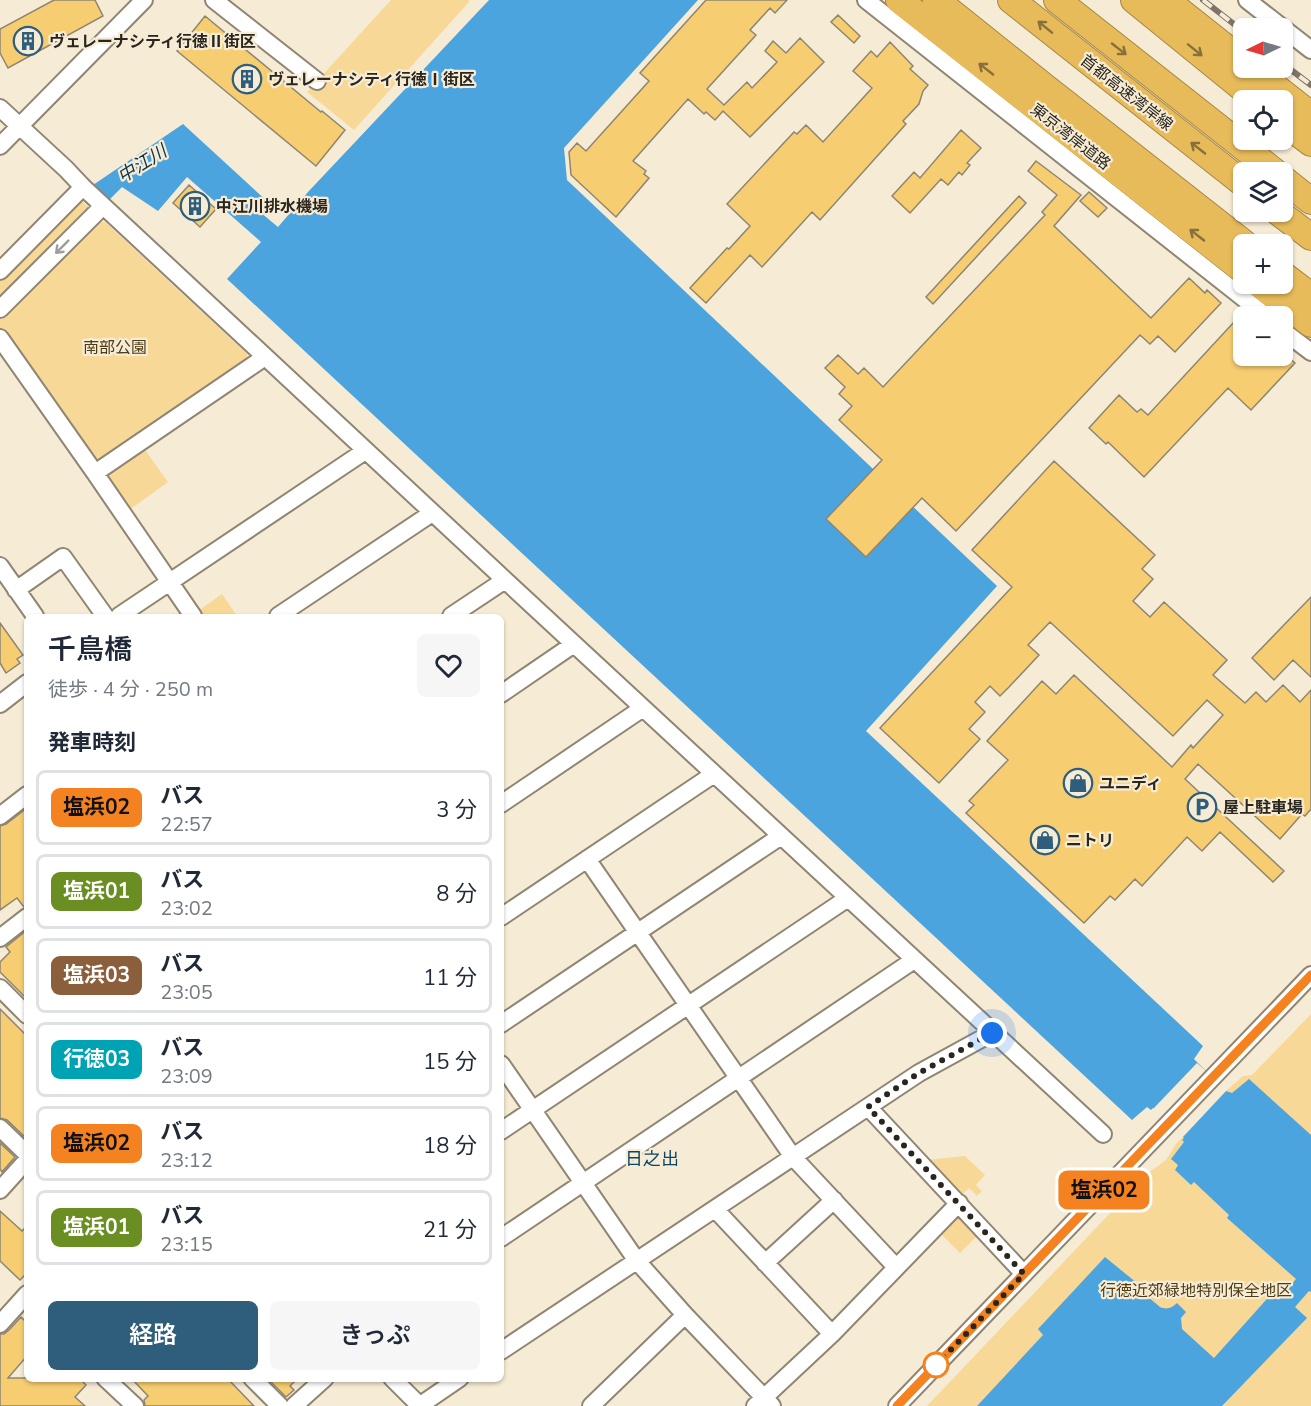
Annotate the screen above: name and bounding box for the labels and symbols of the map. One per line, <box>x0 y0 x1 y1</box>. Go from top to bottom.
north arrow <box>1233 18 1293 78</box>
one-way arrow <box>1037 20 1053 33</box>
building icon: ヴェレーナシティ行徳Ⅱ街区 <box>12 25 44 57</box>
place label: ヴェレーナシティ行徳Ⅱ街区 <box>49 31 256 53</box>
one-way arrow <box>1111 43 1127 56</box>
one-way arrow <box>1187 44 1203 57</box>
street label: 首都高速湾岸線 <box>1075 50 1177 136</box>
building icon: ヴェレーナシティ行徳Ⅰ街区 <box>231 63 263 95</box>
one-way arrow <box>979 63 995 76</box>
place label: ヴェレーナシティ行徳Ⅰ街区 <box>268 69 475 91</box>
street label: 東京湾岸道路 <box>1026 99 1115 175</box>
water label: 中江川 <box>113 138 173 188</box>
one-way arrow <box>1190 141 1206 154</box>
building icon: 中江川排水機場 <box>179 190 211 222</box>
place label: 中江川排水機場 <box>216 196 328 218</box>
one-way arrow <box>1190 228 1206 241</box>
one-way arrow <box>54 240 69 255</box>
park label: 南部公園 <box>83 337 147 359</box>
shop icon: ユニディ <box>1062 767 1094 799</box>
place label: ユニディ <box>1099 773 1162 795</box>
parking icon: 屋上駐車場 <box>1186 791 1218 823</box>
place label: 屋上駐車場 <box>1223 797 1303 819</box>
shop icon: ニトリ <box>1029 824 1061 856</box>
place label: ニトリ <box>1066 830 1114 852</box>
your location <box>977 1018 1007 1048</box>
district label: 日之出 <box>625 1147 679 1171</box>
line badge: 塩浜02 <box>1062 1170 1146 1210</box>
park label: 行徳近郊緑地特別保全地区 <box>1100 1280 1292 1302</box>
unlabelled marker <box>923 1352 949 1378</box>

